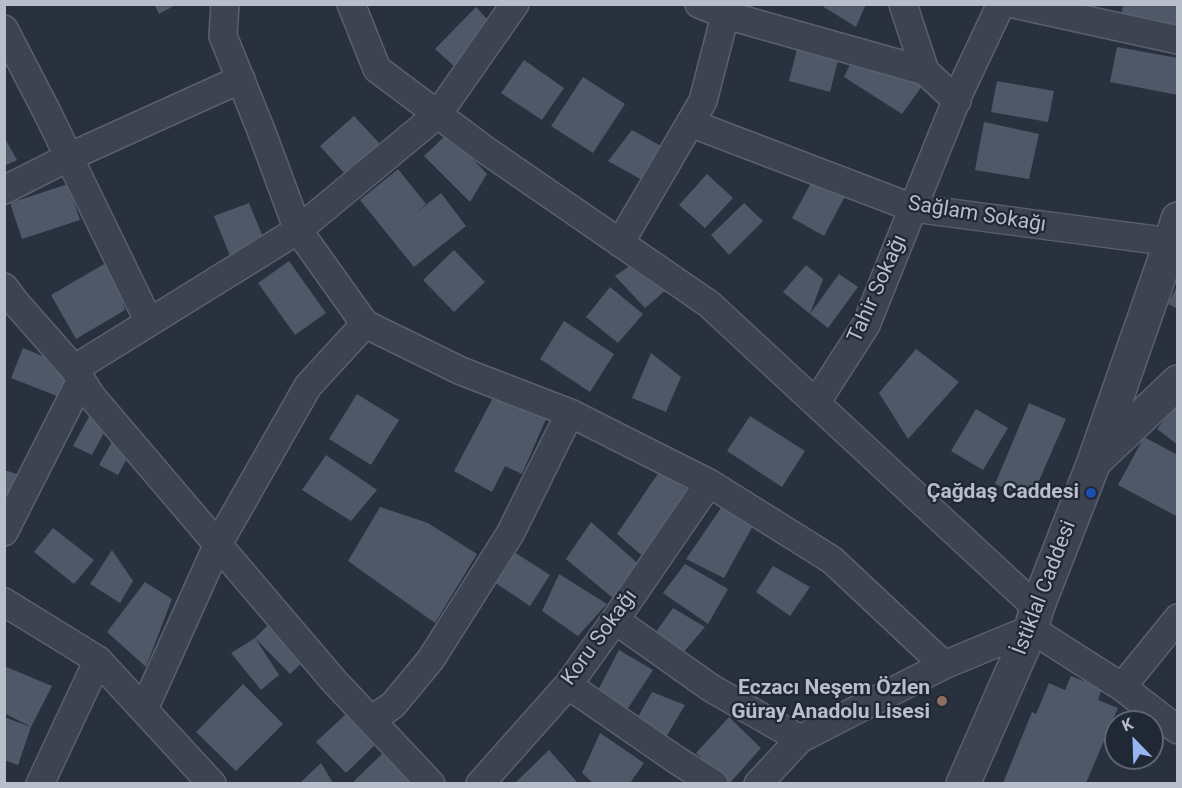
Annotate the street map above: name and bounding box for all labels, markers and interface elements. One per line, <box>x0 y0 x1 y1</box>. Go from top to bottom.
street label: Sağlam Sokağı <box>906 192 1048 238</box>
street label: Tahir Sokağı <box>843 231 913 347</box>
place label: Çağdaş Caddesi <box>927 480 1079 506</box>
marker: Çağdaş Caddesi <box>1084 486 1098 500</box>
street label: İstiklal Caddesi <box>1008 517 1082 659</box>
street label: Koru Sokağı <box>557 585 643 691</box>
place label: Eczacı Neşem Özlen Güray Anadolu Lisesi <box>731 676 930 726</box>
marker: Eczacı Neşem Özlen Güray Anadolu Lisesi <box>935 694 949 708</box>
north arrow <box>1104 710 1164 770</box>
text: K <box>1119 714 1136 736</box>

